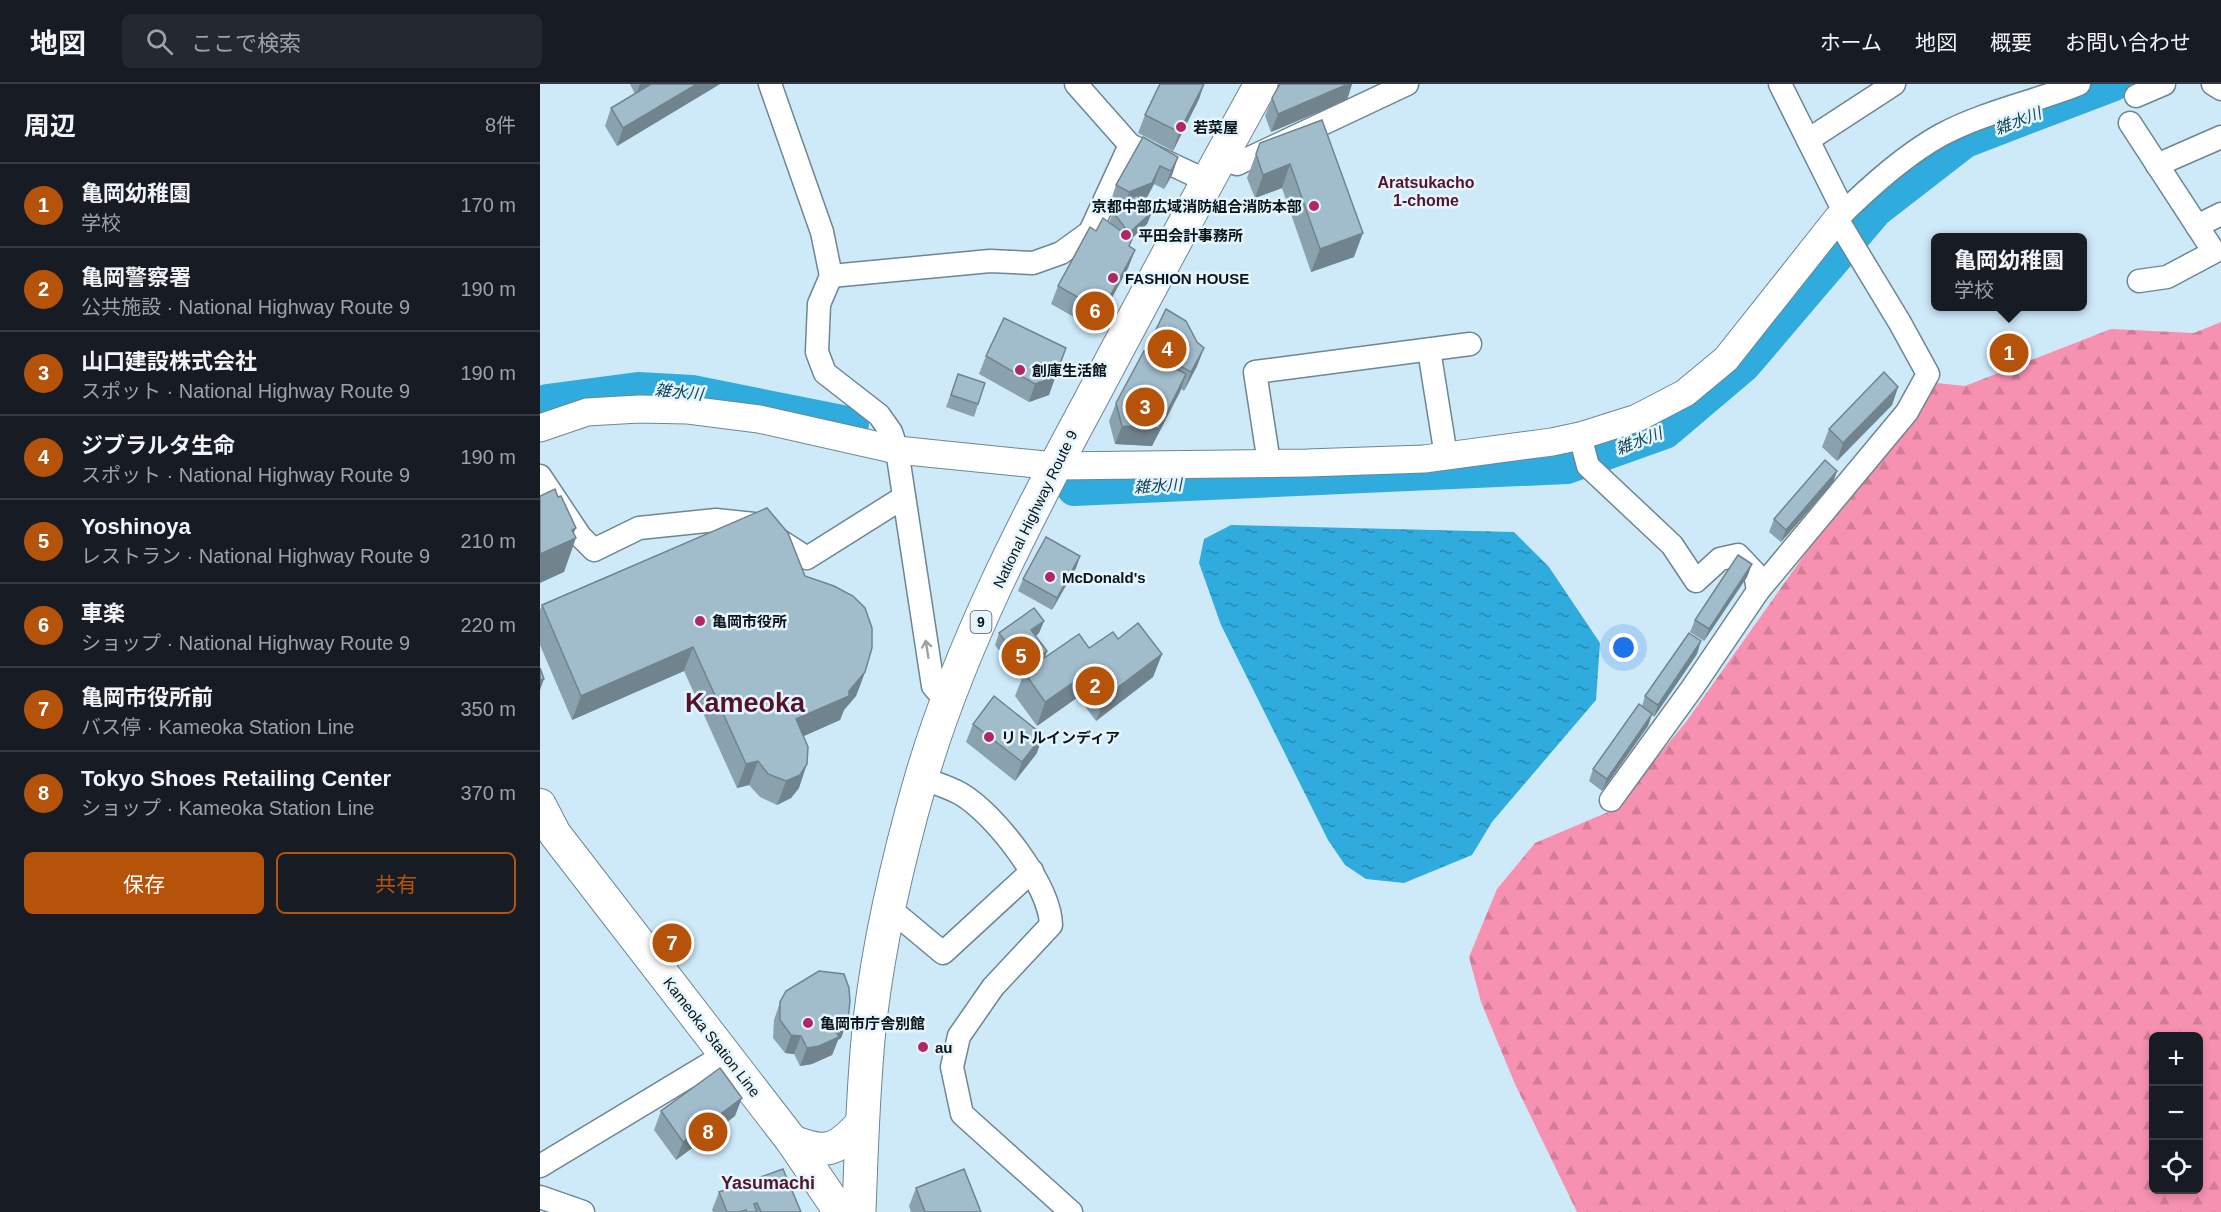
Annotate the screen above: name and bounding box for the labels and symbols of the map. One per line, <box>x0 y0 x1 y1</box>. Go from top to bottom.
water label: 雑水川 <box>1993 104 2045 138</box>
place label: 若菜屋 <box>1193 119 1238 136</box>
marker: 若菜屋 <box>1174 120 1188 134</box>
district label: Aratsukacho 1-chome <box>1378 174 1475 209</box>
place label: 京都中部広域消防組合消防本部 <box>1092 198 1302 215</box>
marker: 京都中部広域消防組合消防本部 <box>1307 199 1321 213</box>
place label: 平田会計事務所 <box>1138 227 1243 244</box>
marker: 平田会計事務所 <box>1119 228 1133 242</box>
place label: FASHION HOUSE <box>1125 270 1249 287</box>
marker: FASHION HOUSE <box>1106 271 1120 285</box>
pin: 6 <box>1076 288 1114 334</box>
pin: 4 <box>1148 326 1186 372</box>
pin: 1 <box>1990 330 2028 376</box>
place label: 創庫生活館 <box>1032 362 1107 379</box>
marker: 創庫生活館 <box>1013 363 1027 377</box>
water label: 雑水川 <box>654 381 706 403</box>
pin: 3 <box>1126 384 1164 430</box>
water label: 雑水川 <box>1614 424 1666 458</box>
street label: National Highway Route 9 <box>989 427 1081 591</box>
water label: 雑水川 <box>1134 476 1184 496</box>
place label: McDonald's <box>1062 569 1146 586</box>
marker: McDonald's <box>1043 570 1057 584</box>
road number: 9 <box>970 611 992 633</box>
place label: 亀岡市役所 <box>712 613 787 630</box>
marker: 亀岡市役所 <box>693 614 707 628</box>
your location <box>1609 633 1638 662</box>
pin: 5 <box>1002 634 1040 678</box>
one-way arrow <box>921 640 932 659</box>
pin: 2 <box>1076 664 1114 708</box>
district label: Kameoka <box>685 688 806 718</box>
place label: リトルインディア <box>1001 729 1120 746</box>
marker: リトルインディア <box>982 730 996 744</box>
pin: 7 <box>652 920 692 966</box>
street label: Kameoka Station Line <box>660 974 764 1100</box>
place label: 亀岡市庁舎別館 <box>820 1015 925 1032</box>
marker: 亀岡市庁舎別館 <box>801 1016 815 1030</box>
place label: au <box>935 1039 953 1056</box>
marker: au <box>916 1040 930 1054</box>
pin: 8 <box>688 1110 728 1154</box>
district label: Yasumachi <box>721 1173 815 1193</box>

